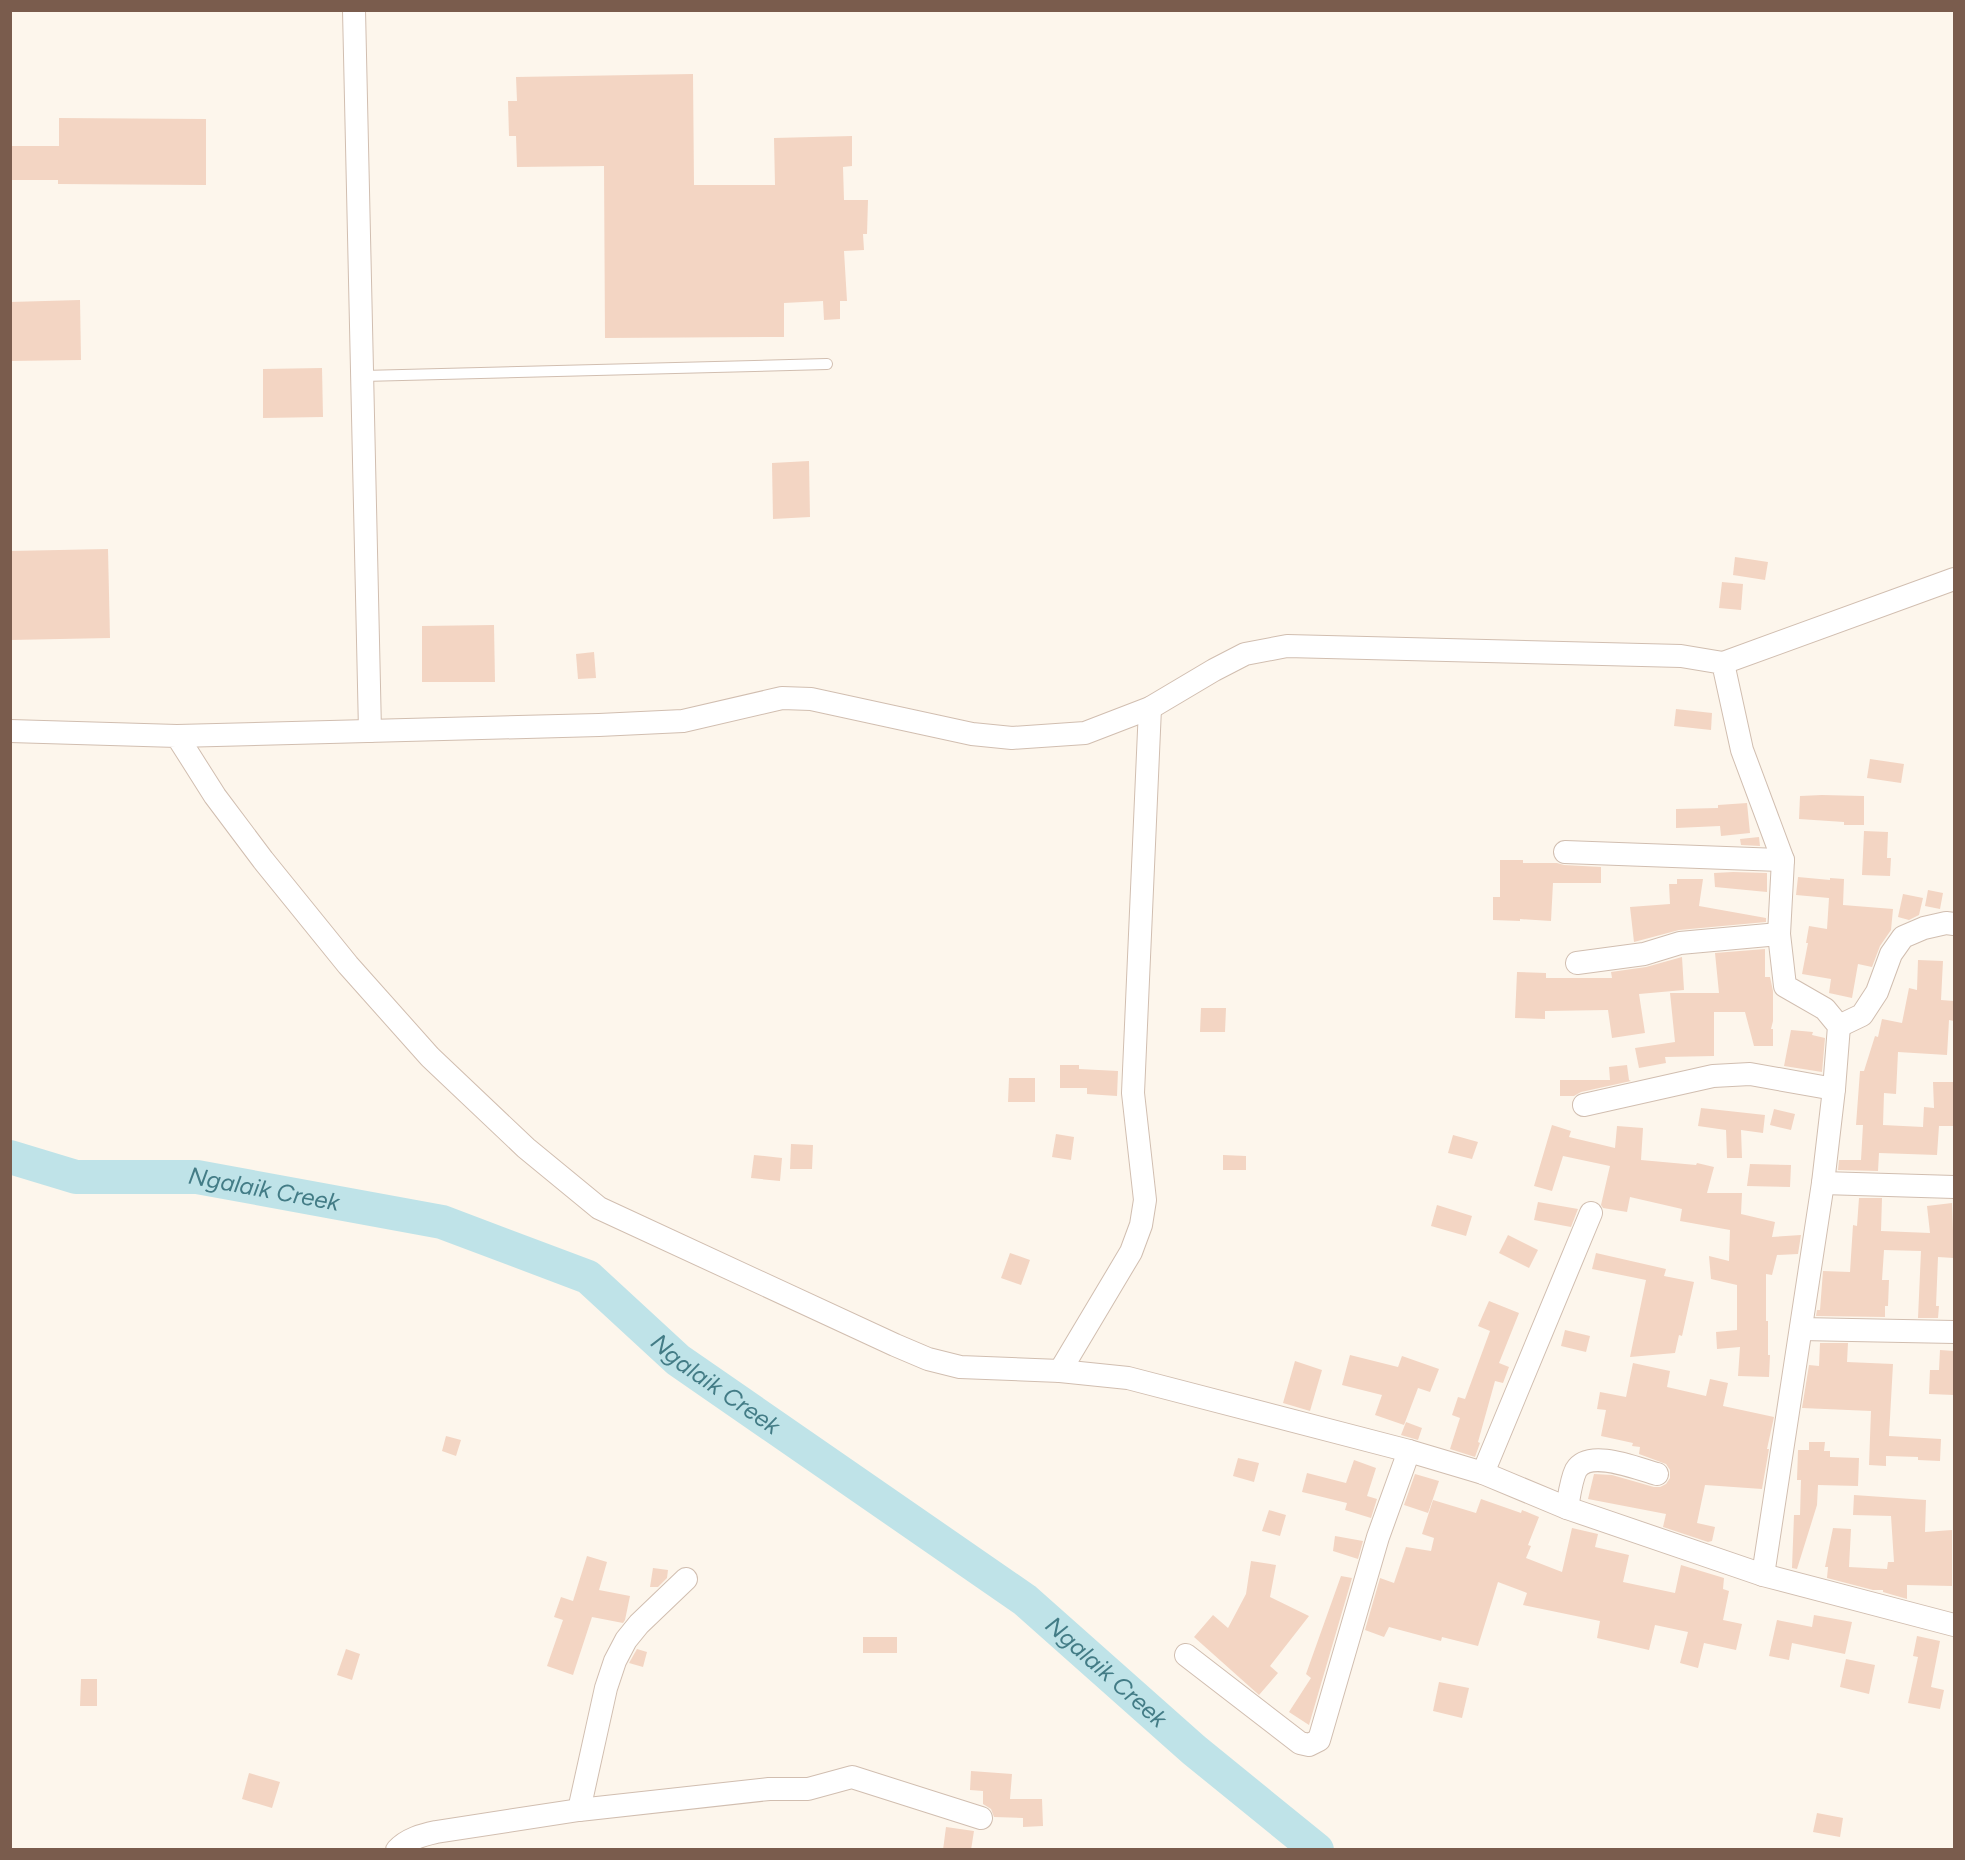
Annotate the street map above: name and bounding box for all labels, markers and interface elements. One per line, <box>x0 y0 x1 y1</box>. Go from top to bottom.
water label: Ngalaik Creek <box>186 1161 343 1217</box>
water label: Ngalaik Creek <box>645 1327 787 1441</box>
water label: Ngalaik Creek <box>1040 1610 1174 1734</box>

